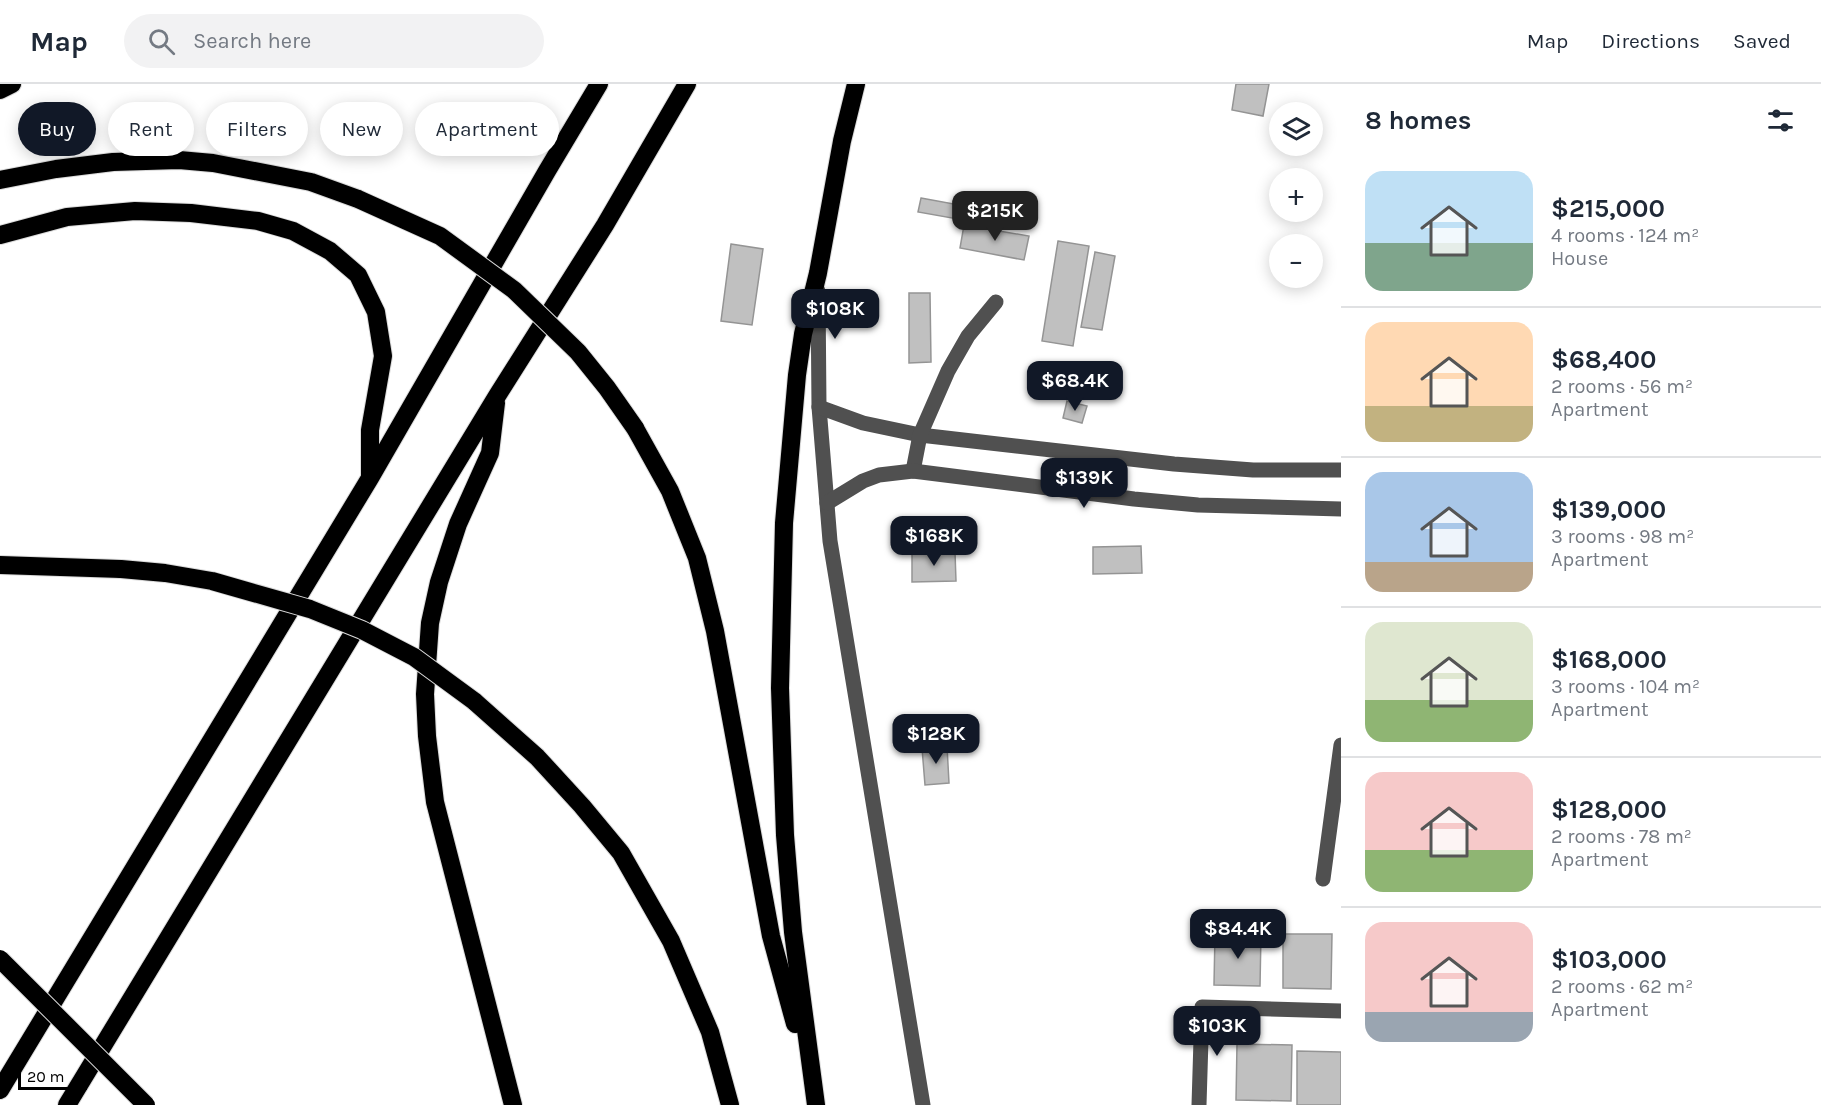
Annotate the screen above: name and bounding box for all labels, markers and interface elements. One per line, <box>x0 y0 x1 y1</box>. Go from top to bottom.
search box <box>124 14 544 68</box>
text: Map <box>30 25 88 58</box>
icon: search <box>145 25 178 58</box>
text: Search here <box>193 28 311 54</box>
text: Map <box>1527 29 1568 53</box>
text: Directions <box>1601 29 1700 53</box>
text: Saved <box>1733 29 1791 53</box>
chip: Buy <box>18 102 96 156</box>
chip: Rent <box>108 102 194 156</box>
chip: Filters <box>206 102 308 156</box>
chip: New <box>320 102 403 156</box>
chip: Apartment <box>415 102 559 156</box>
map controls <box>1269 102 1323 288</box>
button: layers <box>1269 102 1323 156</box>
icon: filters <box>1764 104 1797 137</box>
text: 8 homes <box>1365 105 1471 136</box>
button: + <box>1269 168 1323 222</box>
pin: $215K <box>953 191 1037 242</box>
text: $215,000 <box>1551 193 1665 224</box>
icon: home <box>1413 195 1485 267</box>
text: $215K <box>966 199 1024 222</box>
text: 4 rooms · 124 m² <box>1551 224 1699 247</box>
button: − <box>1269 234 1323 288</box>
text: House <box>1551 247 1608 270</box>
pin: $108K <box>793 289 877 340</box>
text: $108K <box>805 297 865 320</box>
text: $68,400 <box>1551 344 1656 375</box>
icon: home <box>1413 346 1485 418</box>
pin: $68.4K <box>1026 361 1124 412</box>
text: $68.4K <box>1041 369 1109 392</box>
text: 2 rooms · 56 m² <box>1551 375 1693 398</box>
text: Apartment <box>1551 398 1649 421</box>
pin: $139K <box>1042 458 1126 509</box>
text: $139K <box>1055 466 1113 489</box>
text: $139,000 <box>1551 494 1666 525</box>
icon: home <box>1413 496 1485 568</box>
pin: $168K <box>892 516 976 567</box>
text: $168K <box>904 524 964 547</box>
text: 3 rooms · 98 m² <box>1551 525 1694 548</box>
text: Apartment <box>1551 548 1649 571</box>
text: $168,000 <box>1551 644 1667 675</box>
icon: home <box>1413 646 1485 718</box>
text: 3 rooms · 104 m² <box>1551 675 1700 698</box>
text: Apartment <box>1551 698 1649 721</box>
pin: $128K <box>894 714 978 765</box>
text: $128K <box>906 722 966 745</box>
text: $128,000 <box>1551 794 1667 825</box>
icon: home <box>1413 796 1485 868</box>
text: 2 rooms · 78 m² <box>1551 825 1692 848</box>
text: Apartment <box>1551 848 1649 871</box>
pin: $84.4K <box>1189 909 1287 960</box>
text: $84.4K <box>1204 917 1272 940</box>
text: $103,000 <box>1551 944 1667 975</box>
icon: home <box>1413 946 1485 1018</box>
text: 2 rooms · 62 m² <box>1551 975 1693 998</box>
text: Apartment <box>1551 998 1649 1021</box>
pin: $103K <box>1175 1006 1259 1057</box>
text: $103K <box>1187 1014 1247 1037</box>
scale bar <box>18 1063 87 1090</box>
text: 20 m <box>27 1067 65 1086</box>

